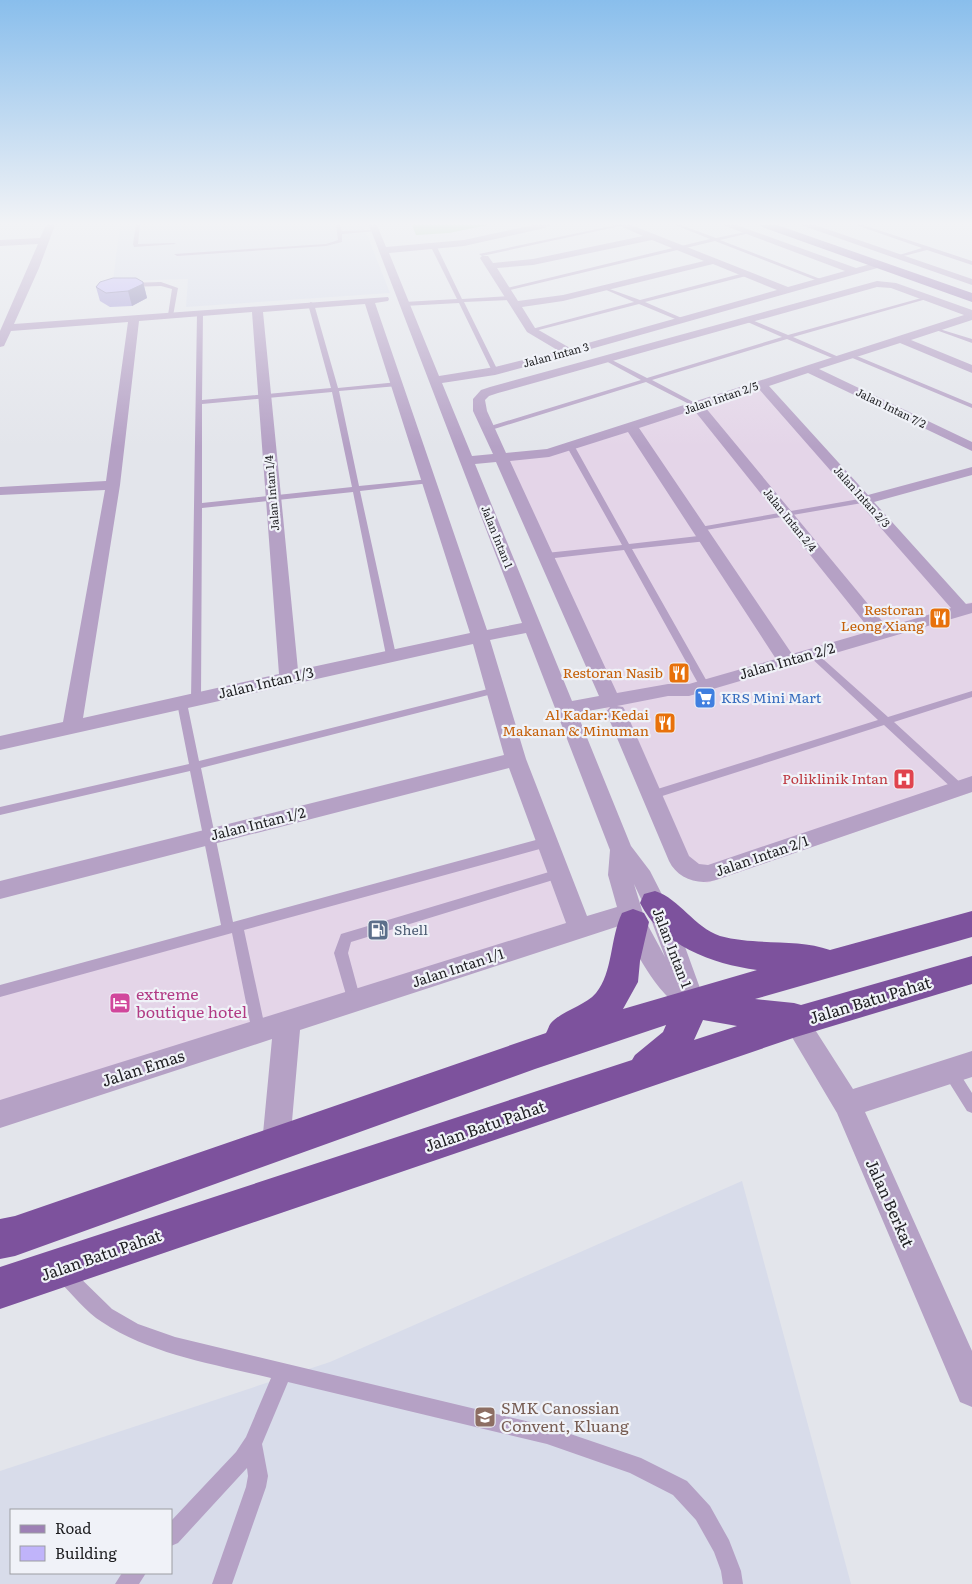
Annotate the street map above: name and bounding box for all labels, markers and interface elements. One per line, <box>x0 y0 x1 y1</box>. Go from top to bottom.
street label: Jalan Intan 3 <box>521 338 591 371</box>
street label: Jalan Intan 2/5 <box>681 377 760 417</box>
street label: Jalan Intan 7/2 <box>854 383 930 431</box>
street label: Jalan Intan 1/4 <box>260 455 282 532</box>
street label: Jalan Intan 2/3 <box>831 462 895 531</box>
street label: Jalan Intan 2/4 <box>760 484 821 554</box>
street label: Jalan Intan 1 <box>478 503 518 571</box>
place label: Restoran Leong Xiang <box>841 599 924 635</box>
restaurant icon: Restoran Leong Xiang <box>928 606 952 630</box>
street label: Jalan Intan 2/2 <box>737 637 837 683</box>
street label: Jalan Intan 1/3 <box>216 661 316 703</box>
restaurant icon: Restoran Nasib <box>667 661 691 685</box>
place label: Restoran Nasib <box>563 662 663 682</box>
supermarket icon: KRS Mini Mart <box>693 686 717 710</box>
place label: KRS Mini Mart <box>721 687 822 707</box>
place label: Al Kadar: Kedai Makanan & Minuman <box>502 704 649 740</box>
restaurant icon: Al Kadar: Kedai Makanan & Minuman <box>653 711 677 735</box>
hospital icon: Poliklinik Intan <box>892 767 916 791</box>
place label: Poliklinik Intan <box>782 768 888 788</box>
street label: Jalan Intan 1/2 <box>208 802 307 845</box>
street label: Jalan Intan 2/1 <box>712 830 811 880</box>
street label: Jalan Intan 1 <box>649 905 697 991</box>
fuel station icon: Shell <box>366 918 390 942</box>
place label: Shell <box>394 919 428 939</box>
street label: Jalan Intan 1/1 <box>409 943 507 991</box>
street label: Jalan Batu Pahat <box>806 969 934 1029</box>
place label: extreme boutique hotel <box>136 981 247 1023</box>
hotel icon: extreme boutique hotel <box>108 991 132 1015</box>
street label: Jalan Emas <box>98 1042 187 1092</box>
street label: Jalan Batu Pahat <box>421 1093 549 1157</box>
street label: Jalan Berkat <box>861 1154 921 1251</box>
street label: Jalan Batu Pahat <box>37 1222 165 1286</box>
place label: SMK Canossian Convent, Kluang <box>501 1395 629 1437</box>
school or university icon: SMK Canossian Convent, Kluang <box>473 1405 497 1429</box>
legend <box>10 1509 172 1574</box>
text: Road <box>55 1516 91 1539</box>
text: Building <box>55 1541 117 1564</box>

